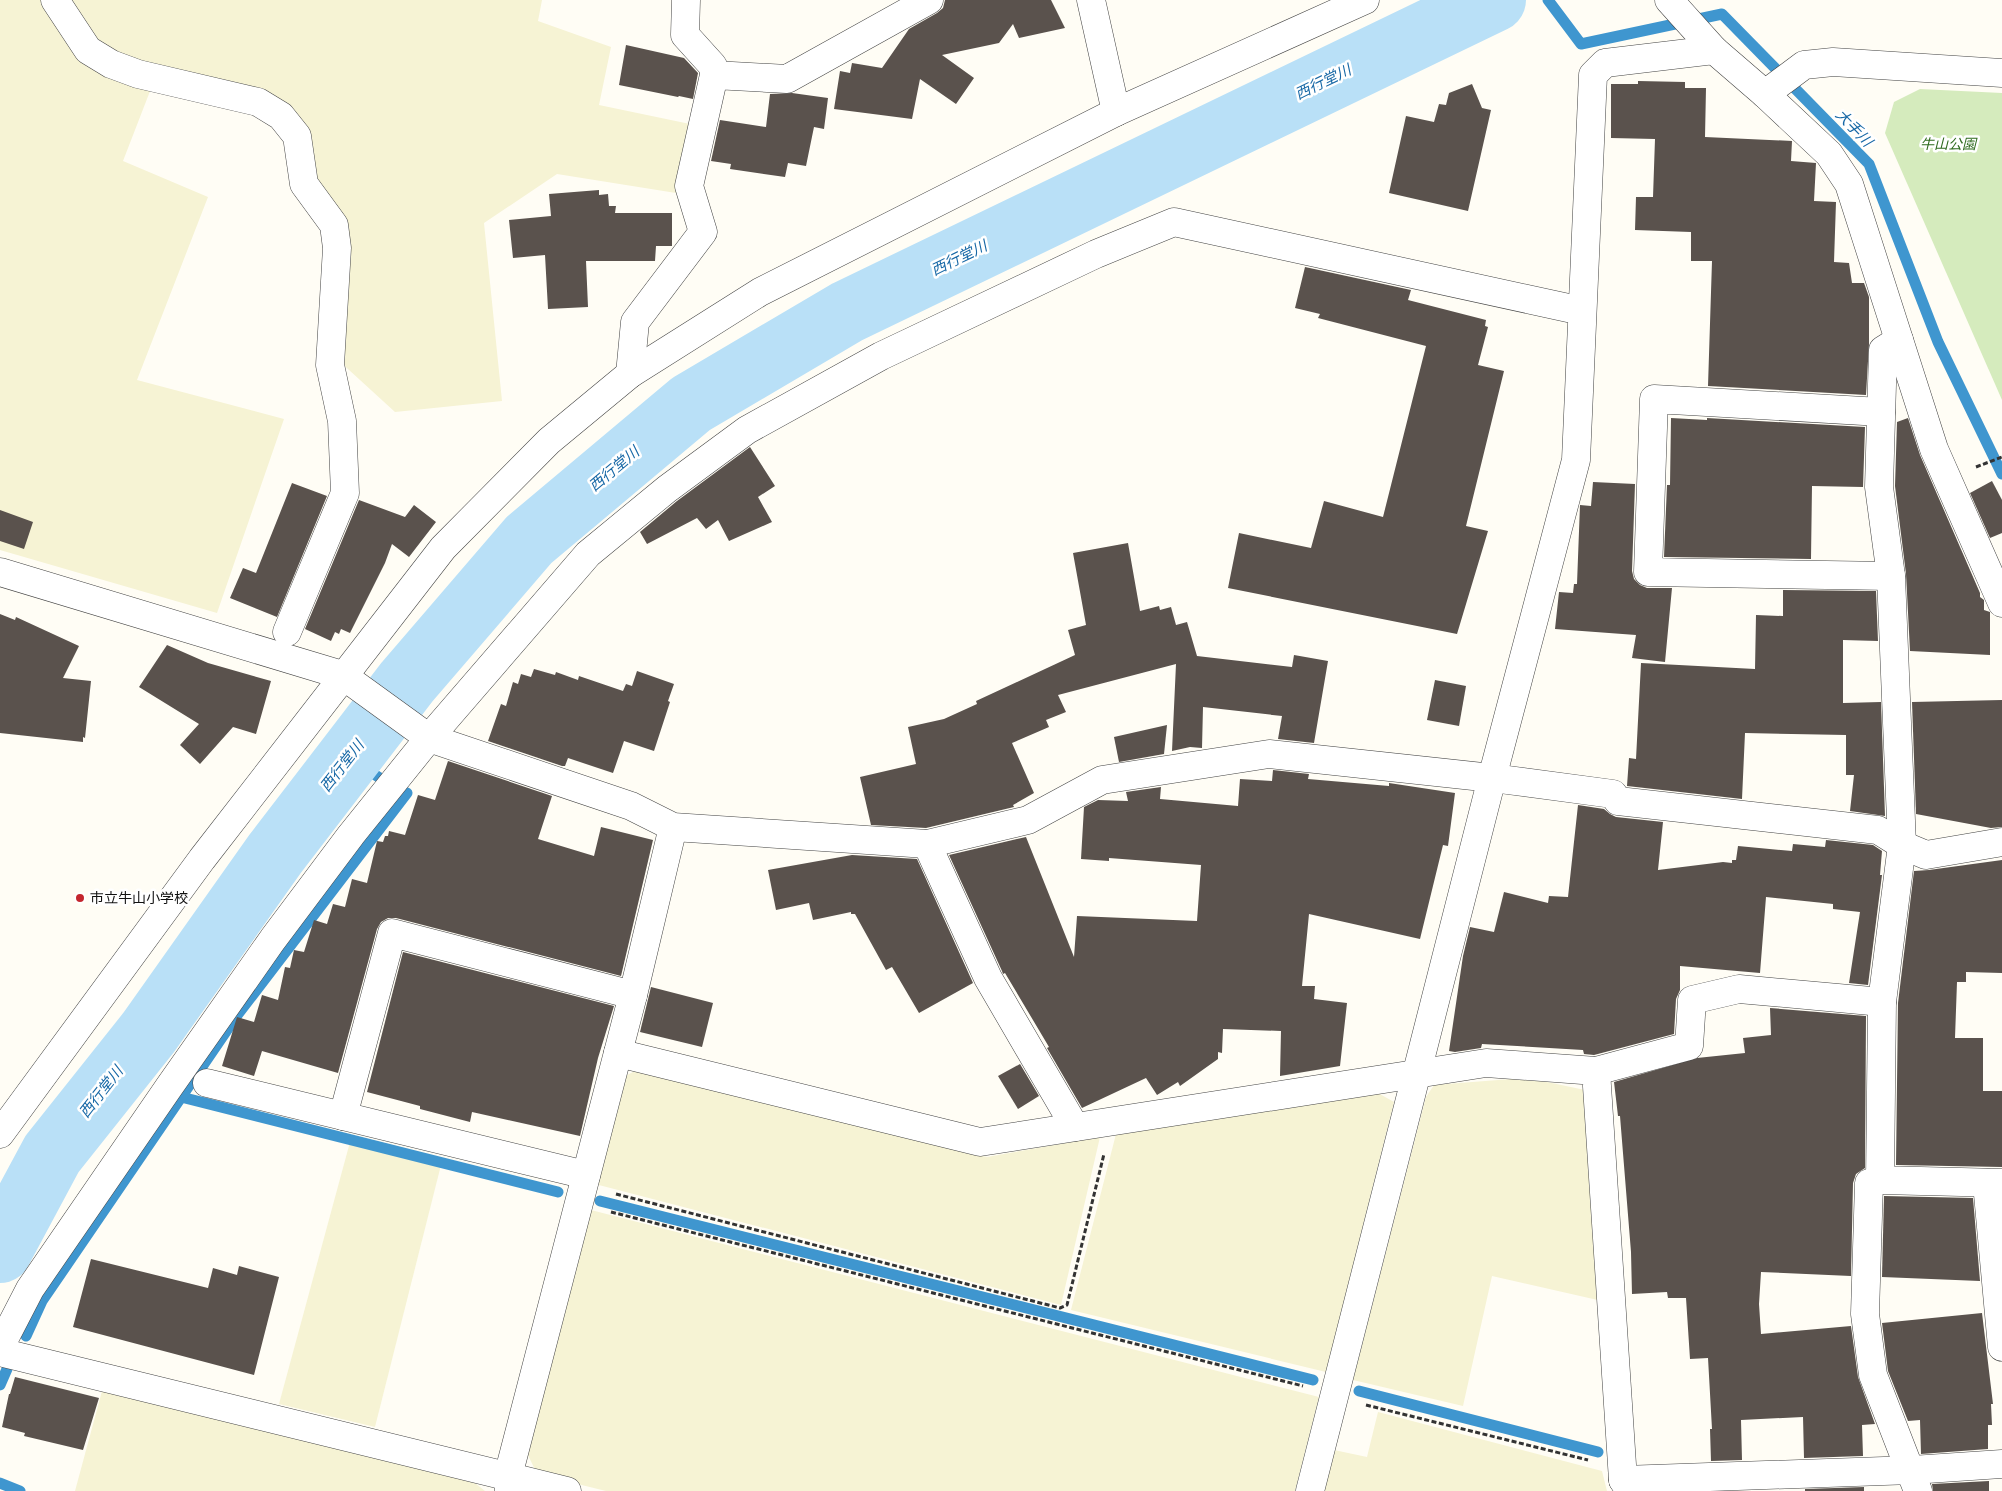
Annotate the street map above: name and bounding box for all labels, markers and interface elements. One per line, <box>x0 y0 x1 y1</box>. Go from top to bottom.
water label: 西行堂川 <box>1291 58 1356 103</box>
water label: 大手川 <box>1832 104 1879 152</box>
park label: 牛山公園 <box>1920 134 1978 153</box>
water label: 西行堂川 <box>927 234 992 279</box>
water label: 西行堂川 <box>584 440 644 495</box>
water label: 西行堂川 <box>315 734 369 795</box>
place label: 市立牛山小学校 <box>90 888 188 907</box>
marker: 市立牛山小学校 <box>74 892 86 904</box>
water label: 西行堂川 <box>74 1060 128 1121</box>

